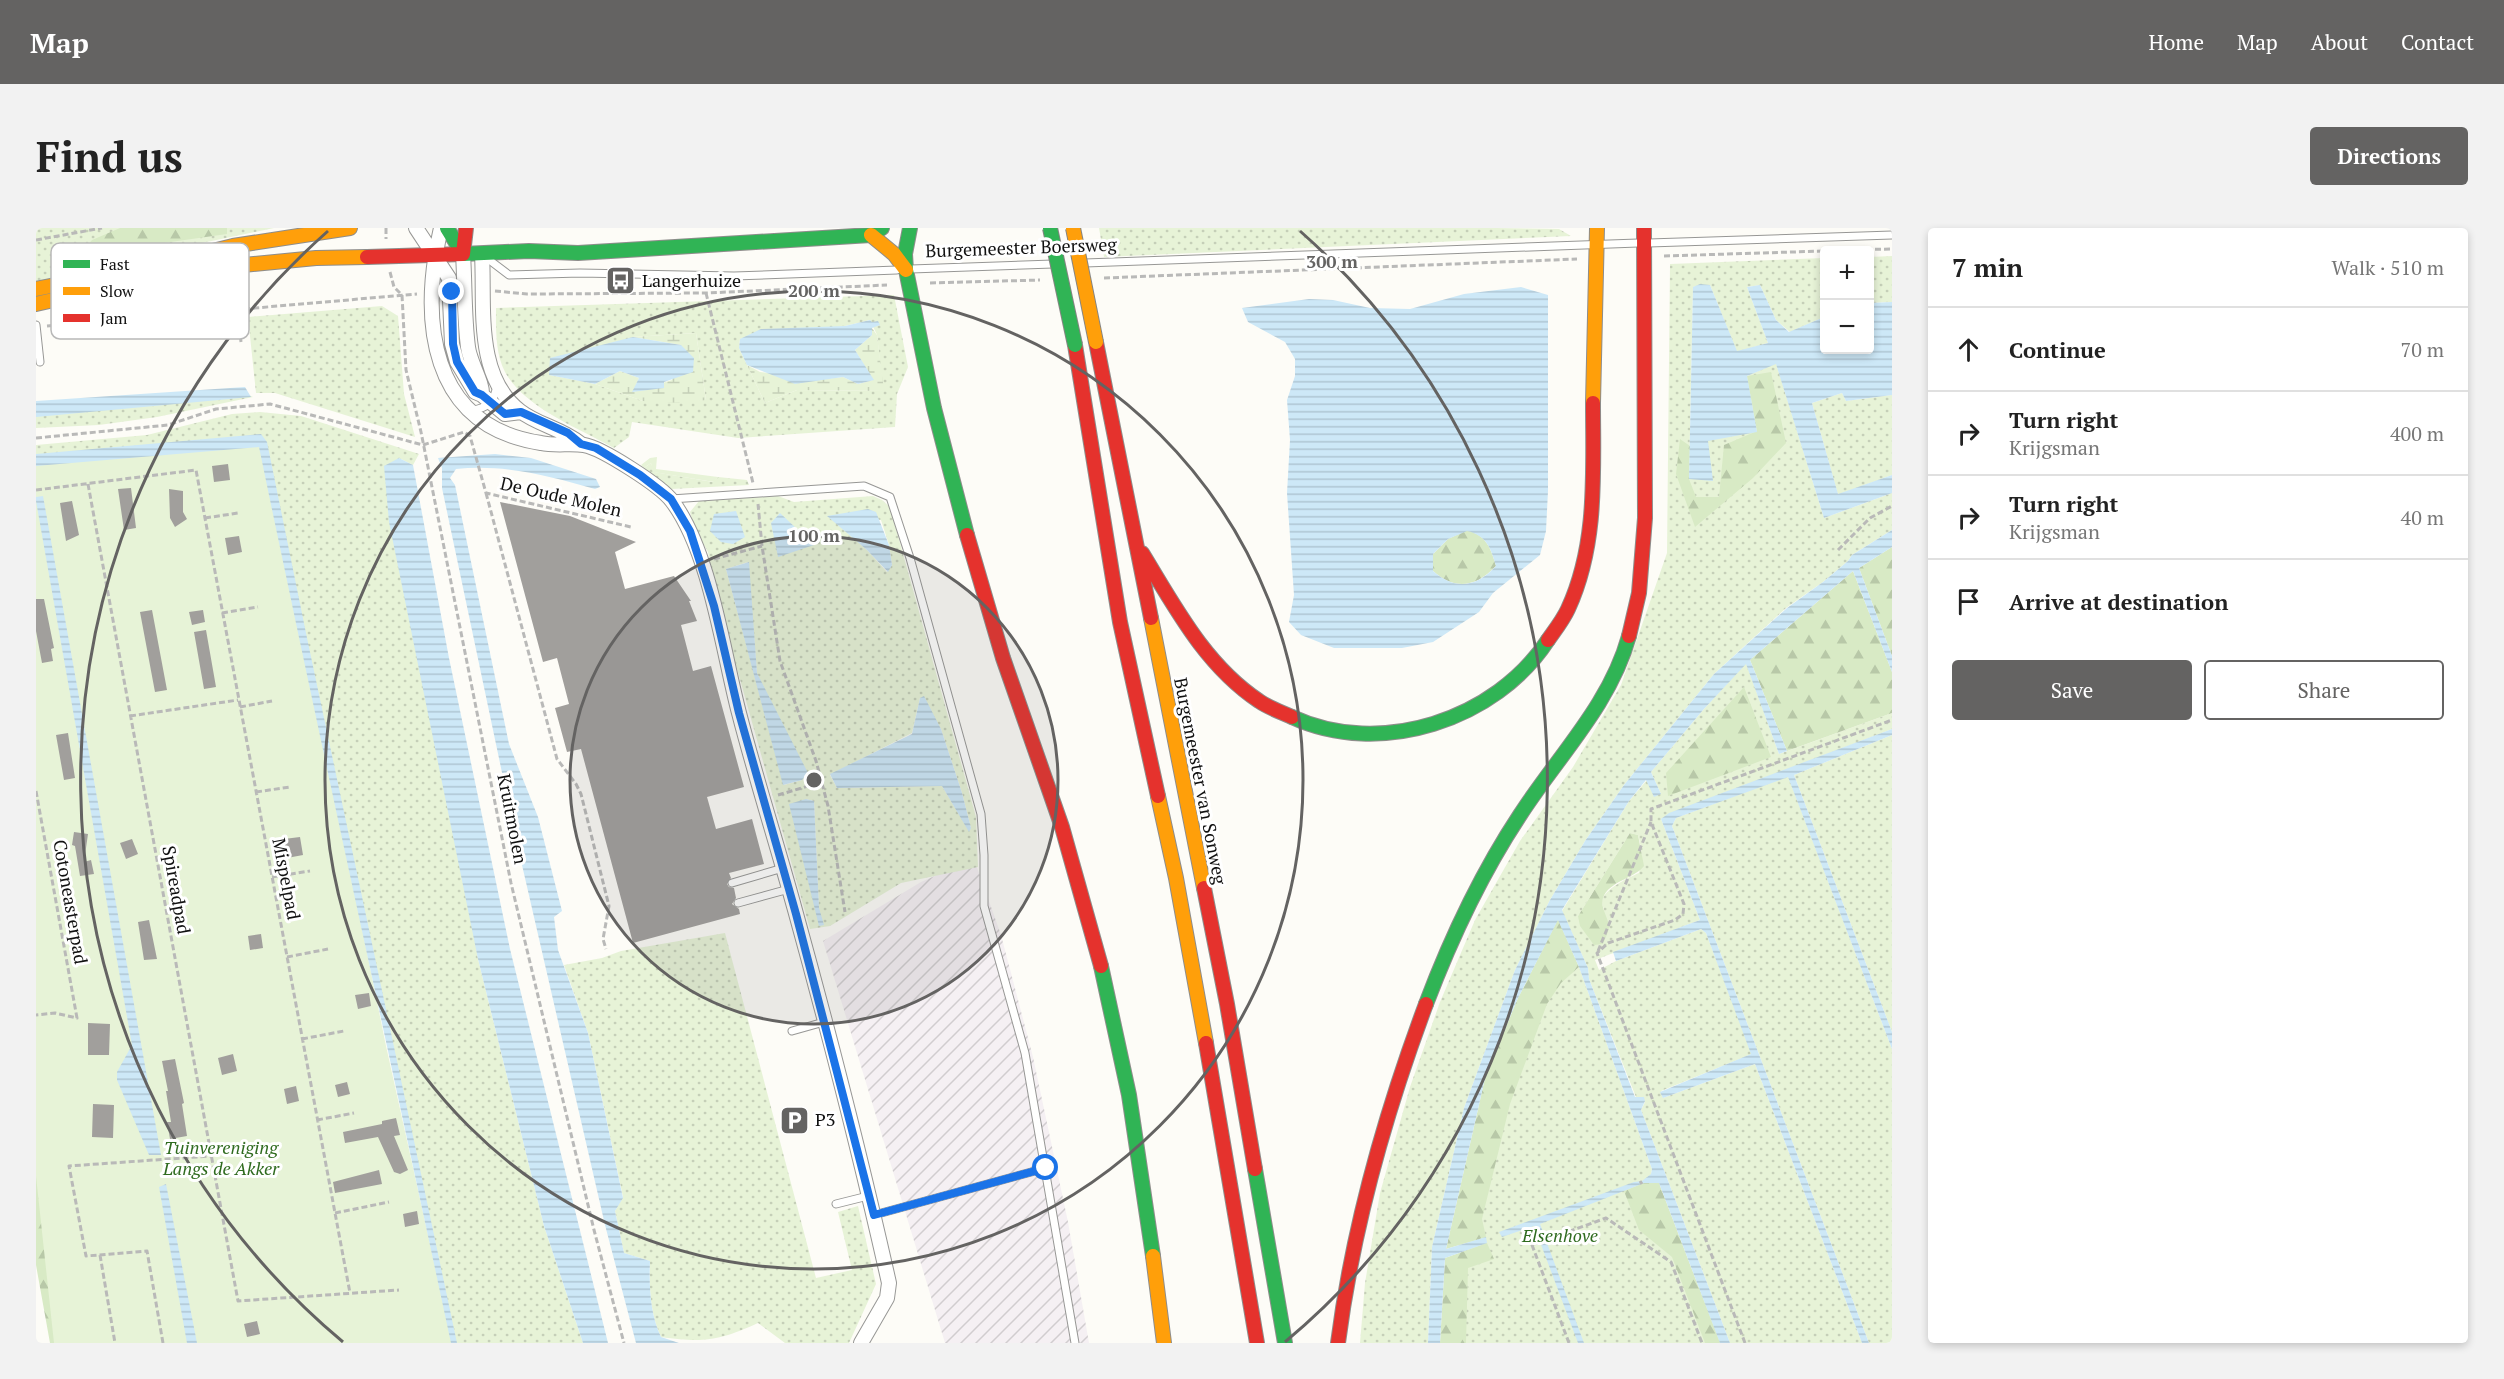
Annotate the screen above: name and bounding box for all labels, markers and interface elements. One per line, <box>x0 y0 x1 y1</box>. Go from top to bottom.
text: Map <box>30 24 89 61</box>
text: Home <box>2148 28 2204 56</box>
text: Map <box>2237 28 2278 56</box>
text: About <box>2311 28 2368 56</box>
text: Contact <box>2401 28 2474 56</box>
button: Directions <box>2310 127 2468 185</box>
text: Find us <box>36 128 183 184</box>
street label: Burgemeester Boersweg <box>925 232 1118 262</box>
legend <box>51 243 249 339</box>
map controls <box>1820 246 1874 354</box>
button: + <box>1820 246 1874 300</box>
text: 300 m <box>1306 249 1358 273</box>
text: 7 min <box>1952 250 2023 284</box>
text: Fast <box>100 253 130 275</box>
text: Walk · 510 m <box>2332 254 2444 281</box>
bus stop icon: Langerhuize <box>605 265 637 297</box>
place label: Langerhuize <box>642 268 741 292</box>
route end <box>438 278 464 304</box>
text: 200 m <box>788 278 840 302</box>
text: Slow <box>100 280 134 302</box>
button: − <box>1820 300 1874 354</box>
text: Jam <box>100 307 128 329</box>
icon: ahead <box>1952 333 1985 366</box>
text: Continue <box>2009 335 2106 364</box>
text: 70 m <box>2401 336 2444 363</box>
text: Turn right <box>2009 405 2118 434</box>
icon: right <box>1952 417 1985 450</box>
text: 400 m <box>2390 420 2444 447</box>
text: Krijgsman <box>2009 434 2100 461</box>
street label: De Oude Molen <box>498 470 625 522</box>
text: Turn right <box>2009 489 2118 518</box>
icon: right <box>1952 501 1985 534</box>
text: 40 m <box>2401 504 2444 531</box>
text: Krijgsman <box>2009 518 2100 545</box>
text: 100 m <box>788 523 840 547</box>
icon: arrive <box>1952 585 1985 618</box>
text: Arrive at destination <box>2009 587 2228 616</box>
button: Save <box>1952 660 2192 720</box>
button: Share <box>2204 660 2444 720</box>
street label: Burgemeester van Sonweg <box>1169 675 1233 887</box>
centre of rings <box>804 770 824 790</box>
street label: Kruitmolen <box>492 772 534 866</box>
street label: Mispelpad <box>267 836 307 922</box>
street label: Cotoneasterpad <box>48 838 94 966</box>
street label: Spireadpad <box>157 844 197 936</box>
parking icon: P3 <box>778 1104 810 1136</box>
place label: P3 <box>815 1107 835 1131</box>
park label: Tuinvereniging Langs de Akker <box>162 1135 280 1180</box>
route start <box>1032 1154 1058 1180</box>
park label: Elsenhove <box>1521 1223 1598 1247</box>

